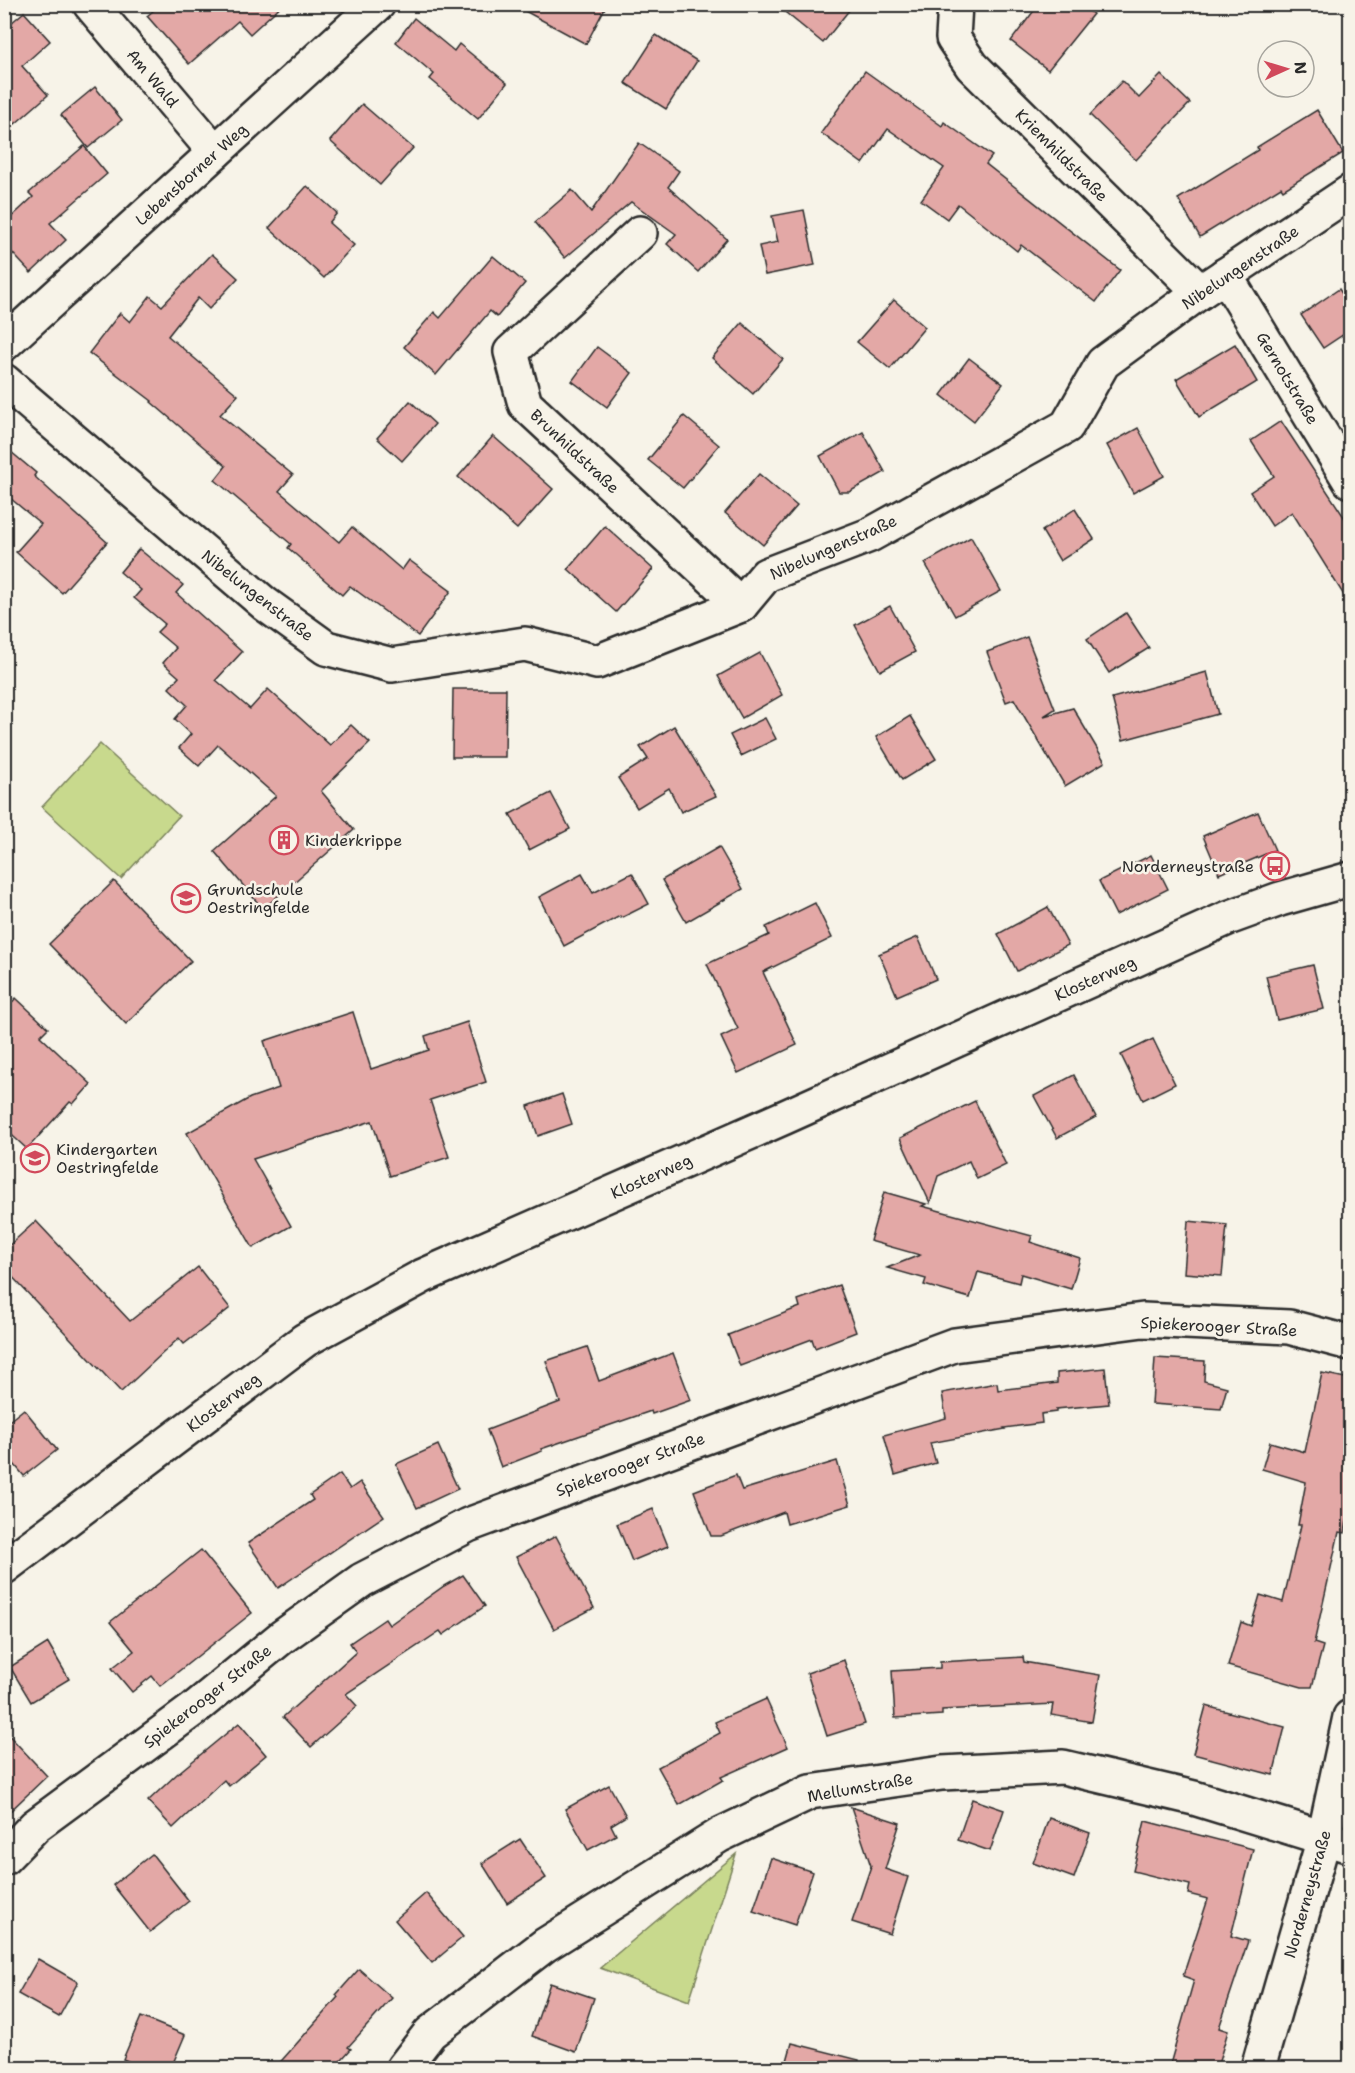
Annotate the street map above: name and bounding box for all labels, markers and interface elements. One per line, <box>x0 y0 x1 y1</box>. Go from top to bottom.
north arrow <box>1256 39 1316 99</box>
street label: Am Wald <box>122 45 183 112</box>
text: N <box>1290 61 1311 75</box>
street label: Kriemhildstraße <box>1011 104 1113 206</box>
street label: Lebensborner Weg <box>131 118 252 230</box>
street label: Nibelungenstraße <box>1178 220 1303 314</box>
street label: Gernotstraße <box>1252 328 1323 428</box>
street label: Brunhildstraße <box>526 405 624 498</box>
street label: Nibelungenstraße <box>766 510 900 585</box>
street label: Nibelungenstraße <box>197 545 318 646</box>
building icon: Kinderkrippe <box>268 824 300 856</box>
place label: Kinderkrippe <box>305 830 402 851</box>
bus stop icon: Norderneystraße <box>1259 850 1291 882</box>
place label: Norderneystraße <box>1122 856 1254 877</box>
place label: Grundschule Oestringfelde <box>207 879 310 918</box>
school or university icon: Grundschule Oestringfelde <box>170 882 202 914</box>
street label: Klosterweg <box>1051 951 1139 1006</box>
place label: Kindergarten Oestringfelde <box>56 1139 159 1178</box>
school or university icon: Kindergarten Oestringfelde <box>19 1142 51 1174</box>
street label: Klosterweg <box>607 1149 695 1204</box>
street label: Spiekerooger Straße <box>1140 1312 1298 1341</box>
street label: Klosterweg <box>182 1368 264 1437</box>
street label: Spiekerooger Straße <box>553 1428 708 1501</box>
street label: Spiekerooger Straße <box>139 1640 276 1753</box>
street label: Mellumstraße <box>806 1768 914 1807</box>
street label: Norderneystraße <box>1279 1828 1336 1961</box>

